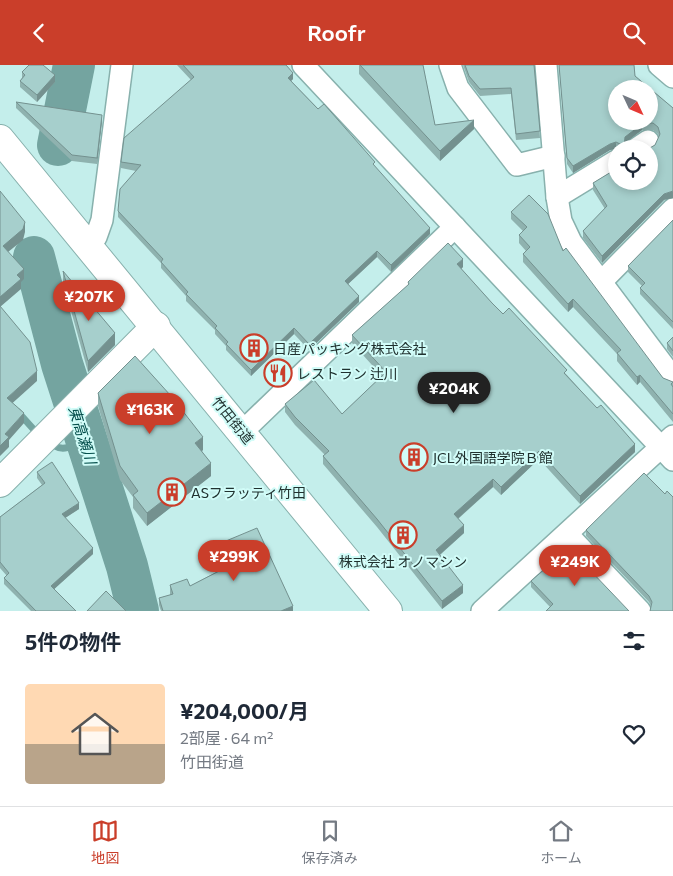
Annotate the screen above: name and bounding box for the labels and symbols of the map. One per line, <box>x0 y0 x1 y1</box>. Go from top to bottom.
north arrow <box>608 80 658 130</box>
pin: ¥207K <box>54 279 124 322</box>
building icon: 日産パッキング株式会社 <box>239 333 269 363</box>
place label: 日産パッキング株式会社 <box>273 340 427 357</box>
restaurant icon: レストラン 辻川 <box>263 358 293 388</box>
place label: レストラン 辻川 <box>297 365 398 382</box>
pin: ¥204K <box>419 371 489 414</box>
pin: ¥163K <box>115 393 185 435</box>
street label: 竹田街道 <box>209 393 257 447</box>
water label: 東高瀬川 <box>66 404 101 468</box>
building icon: JCL外国語学院Ｂ館 <box>399 442 429 472</box>
place label: JCL外国語学院Ｂ館 <box>433 449 553 466</box>
building icon: ASフラッティ竹田 <box>157 477 187 507</box>
place label: ASフラッティ竹田 <box>191 484 306 501</box>
building icon: 株式会社 オノマシン <box>388 520 418 550</box>
pin: ¥299K <box>199 539 269 582</box>
pin: ¥249K <box>540 545 610 587</box>
place label: 株式会社 オノマシン <box>339 553 467 570</box>

